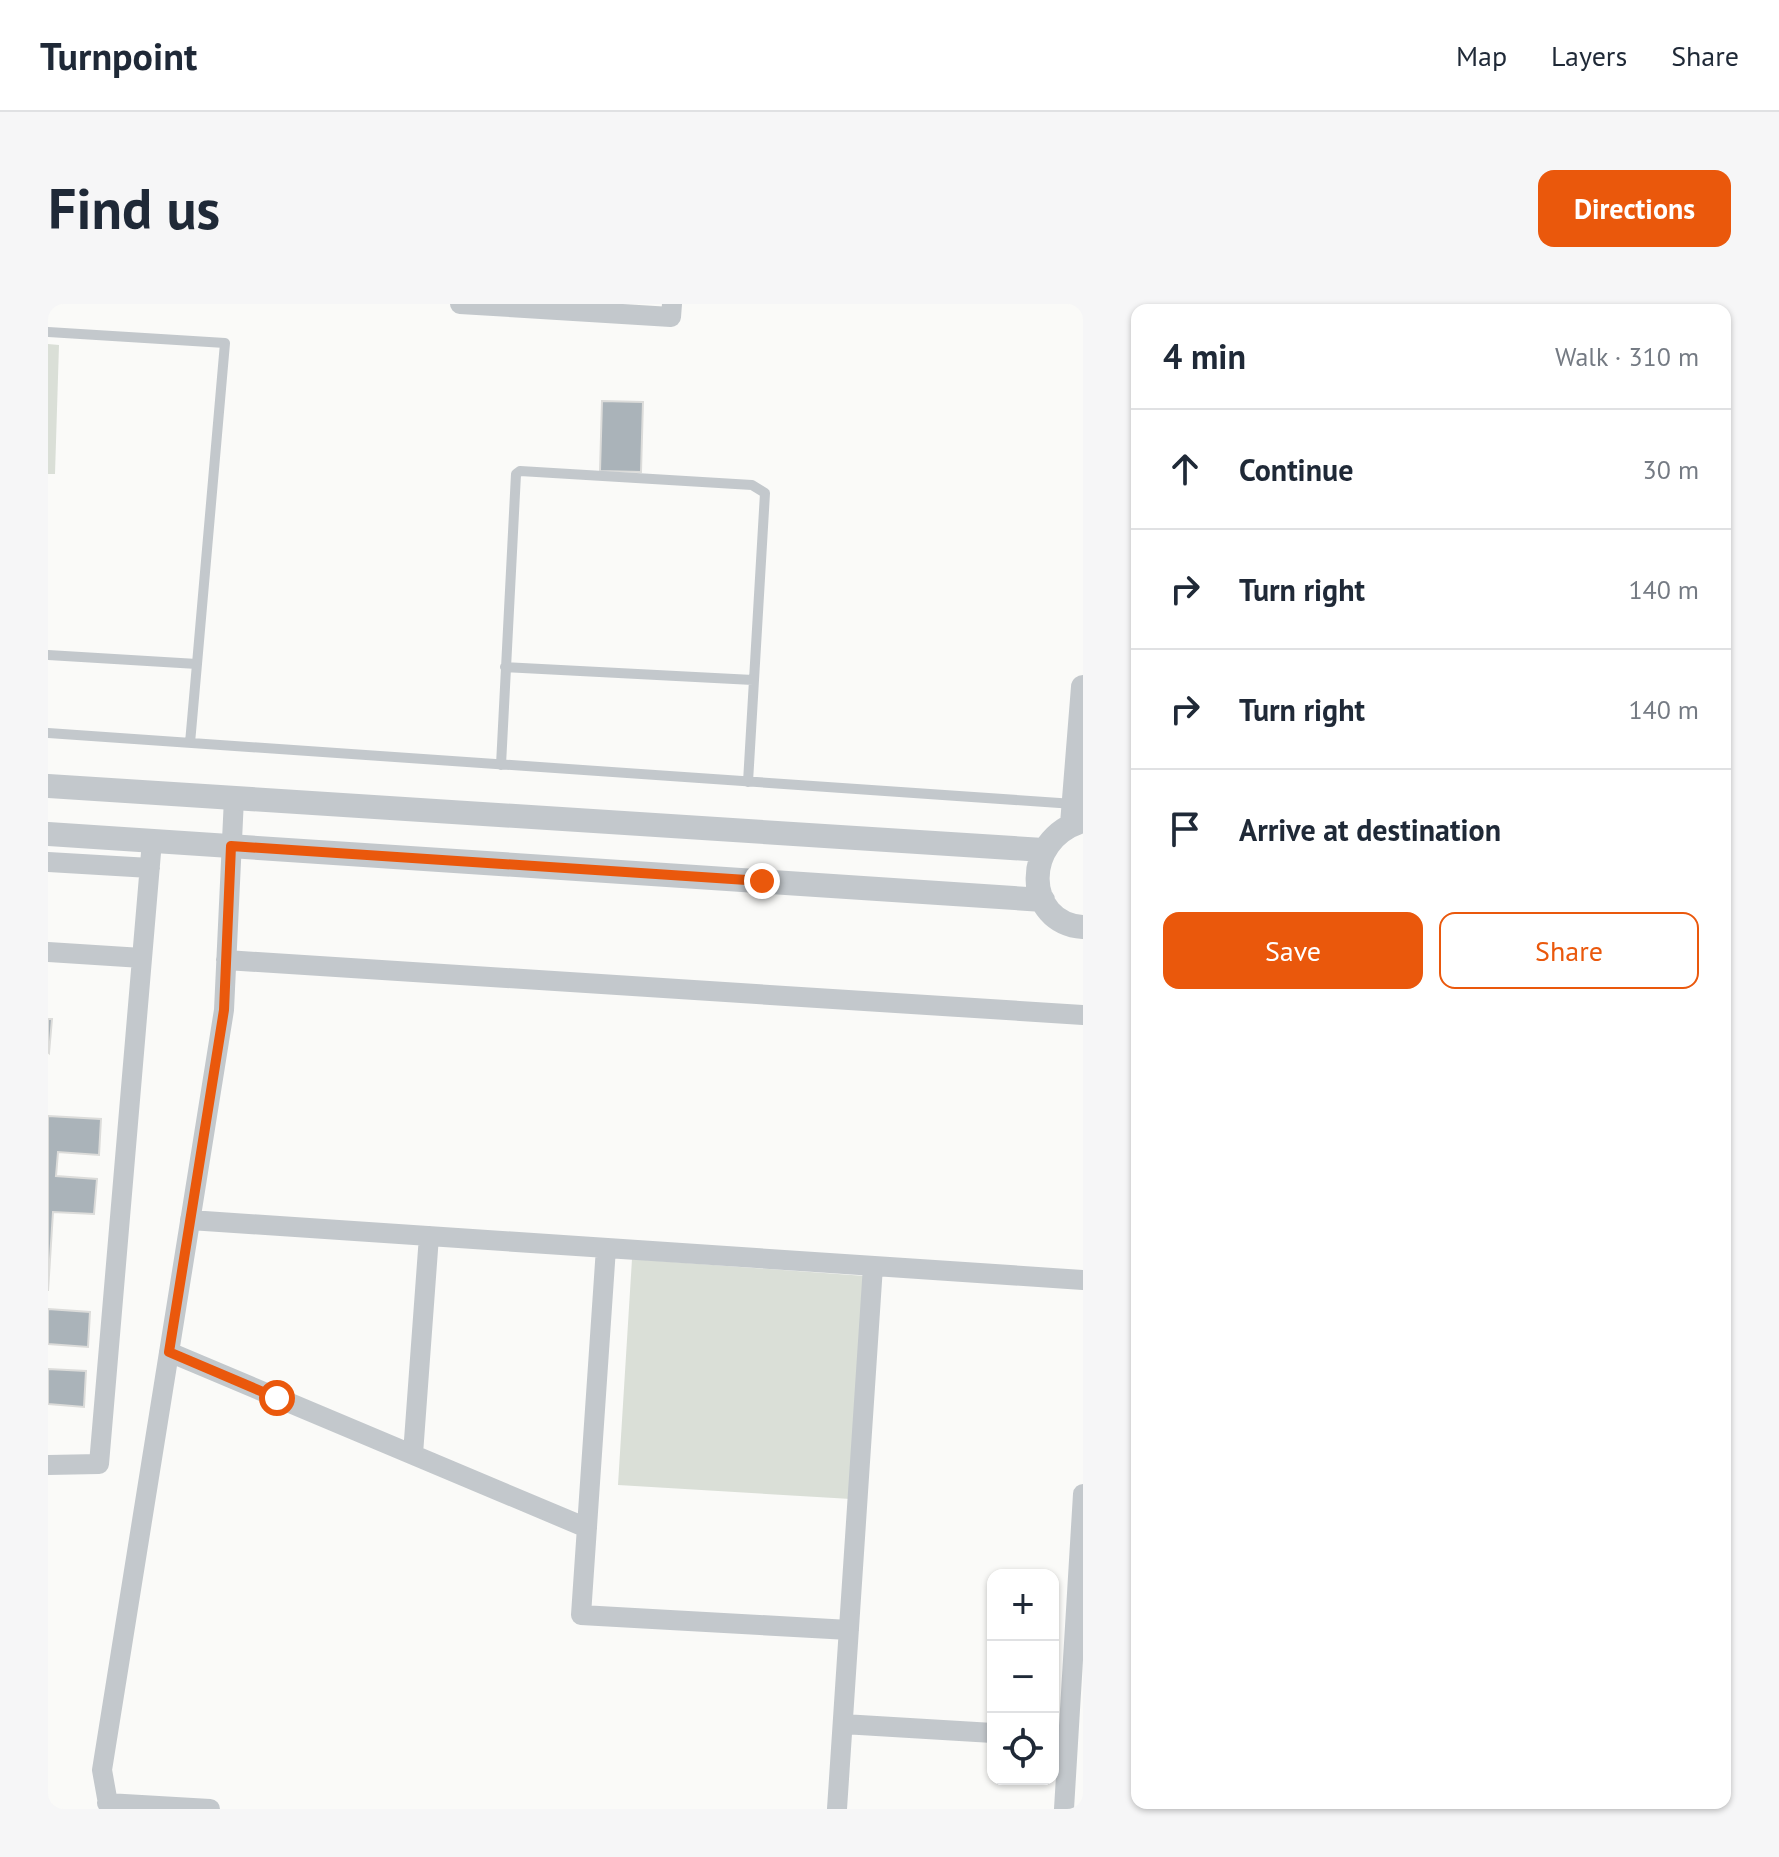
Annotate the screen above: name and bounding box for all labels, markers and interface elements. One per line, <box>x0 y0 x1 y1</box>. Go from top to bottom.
text: Turnpoint <box>40 31 197 80</box>
text: Map <box>1456 37 1507 74</box>
text: Layers <box>1551 37 1627 74</box>
text: Share <box>1671 37 1739 74</box>
button: Directions <box>1538 170 1731 247</box>
text: Find us <box>48 172 220 244</box>
text: 4 min <box>1163 334 1246 378</box>
text: Walk · 310 m <box>1555 340 1699 373</box>
icon: ahead <box>1163 447 1207 491</box>
text: Continue <box>1239 450 1353 489</box>
text: 30 m <box>1643 453 1699 486</box>
icon: right <box>1163 567 1207 611</box>
text: Turn right <box>1239 570 1365 609</box>
text: 140 m <box>1628 573 1699 606</box>
icon: right <box>1163 687 1207 731</box>
text: Turn right <box>1239 690 1365 729</box>
text: 140 m <box>1628 693 1699 726</box>
icon: arrive <box>1163 807 1207 851</box>
text: Arrive at destination <box>1239 810 1501 849</box>
route end <box>744 863 780 899</box>
button: Save <box>1163 912 1423 989</box>
button: Share <box>1439 912 1699 989</box>
route start <box>259 1380 295 1416</box>
map controls <box>987 1569 1059 1785</box>
button: + <box>987 1569 1059 1641</box>
button: − <box>987 1641 1059 1713</box>
button: locate <box>987 1713 1059 1785</box>

